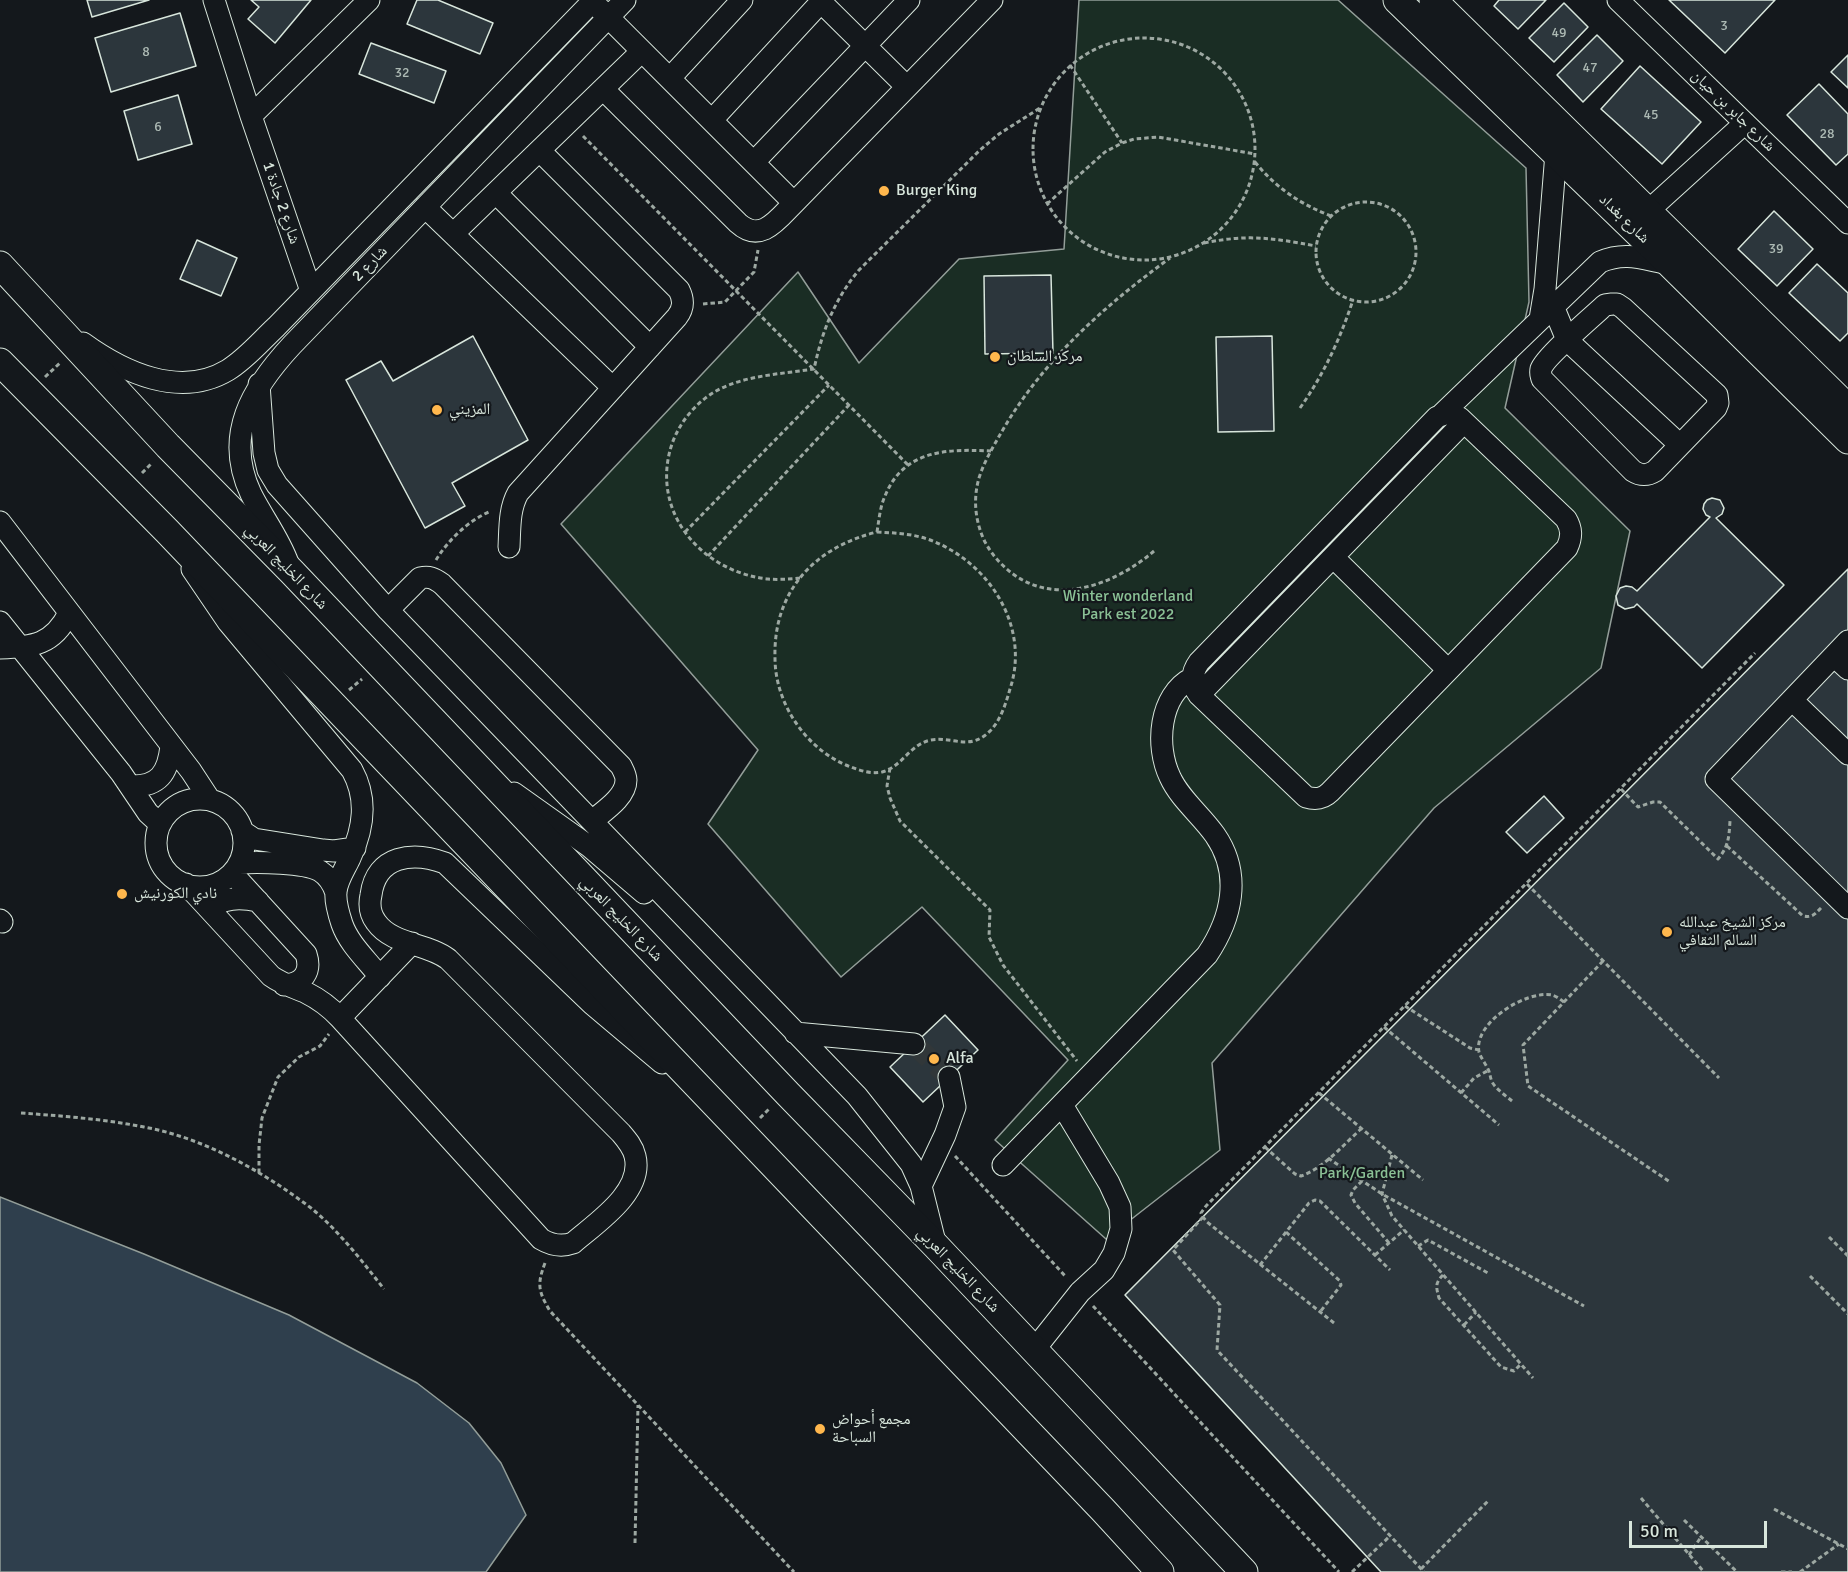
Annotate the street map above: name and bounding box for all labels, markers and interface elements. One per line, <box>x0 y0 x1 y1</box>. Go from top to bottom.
house number: 3 <box>1720 18 1728 34</box>
house number: 49 <box>1551 25 1567 41</box>
house number: 8 <box>142 44 150 60</box>
house number: 47 <box>1582 60 1598 76</box>
house number: 32 <box>394 65 410 81</box>
street label: شارع جابر بن حيان <box>1687 66 1779 156</box>
house number: 45 <box>1643 107 1659 123</box>
house number: 6 <box>154 119 162 135</box>
house number: 28 <box>1819 126 1835 142</box>
street label: شارع 2 جادة 1 <box>258 159 304 247</box>
place label: Burger King <box>896 181 977 201</box>
marker: Burger King <box>877 184 891 198</box>
street label: شارع بغداد <box>1595 190 1653 248</box>
house number: 39 <box>1768 241 1784 257</box>
street label: شارع 2 <box>348 242 392 286</box>
place label: مركز السلطان <box>1007 347 1083 367</box>
marker: مركز السلطان <box>988 350 1002 364</box>
place label: المزيني <box>449 400 490 420</box>
marker: المزيني <box>430 403 444 417</box>
street label: شارع الخليج العربي <box>240 520 332 614</box>
park label: Winter wonderland Park est 2022 <box>1063 587 1193 625</box>
street label: شارع الخليج العربي <box>575 872 667 966</box>
place label: نادي الكورنيش <box>134 884 217 904</box>
marker: نادي الكورنيش <box>115 887 129 901</box>
place label: مركز الشيخ عبدالله السالم الثقافي <box>1679 913 1786 951</box>
marker: مركز الشيخ عبدالله السالم الثقافي <box>1660 925 1674 939</box>
place label: Alfa <box>946 1049 974 1069</box>
marker: Alfa <box>927 1052 941 1066</box>
park label: Park/Garden <box>1319 1164 1405 1184</box>
street label: شارع الخليج العربي <box>912 1223 1004 1317</box>
place label: مجمع أحواض السباحة <box>832 1410 911 1448</box>
marker: مجمع أحواض السباحة <box>813 1422 827 1436</box>
scale bar <box>1632 1509 1770 1547</box>
text: 50 m <box>1640 1520 1678 1542</box>

